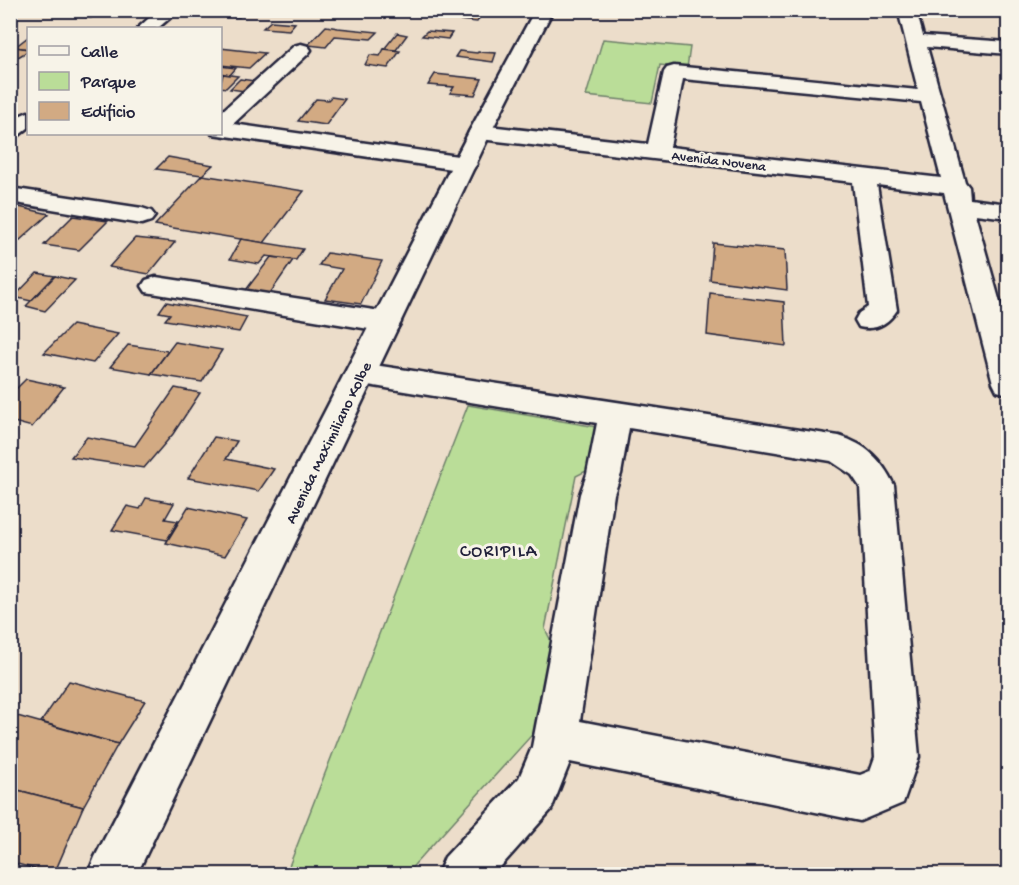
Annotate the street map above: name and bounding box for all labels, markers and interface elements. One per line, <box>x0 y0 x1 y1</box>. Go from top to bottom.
legend <box>27 27 222 135</box>
text: Calle <box>81 43 119 64</box>
text: Parque <box>80 73 137 94</box>
text: Edificio <box>81 103 135 124</box>
street label: Avenida Novena <box>671 148 768 177</box>
street label: Avenida Maximiliano Kolbe <box>283 359 378 527</box>
district label: CORIPILA <box>460 542 538 563</box>

